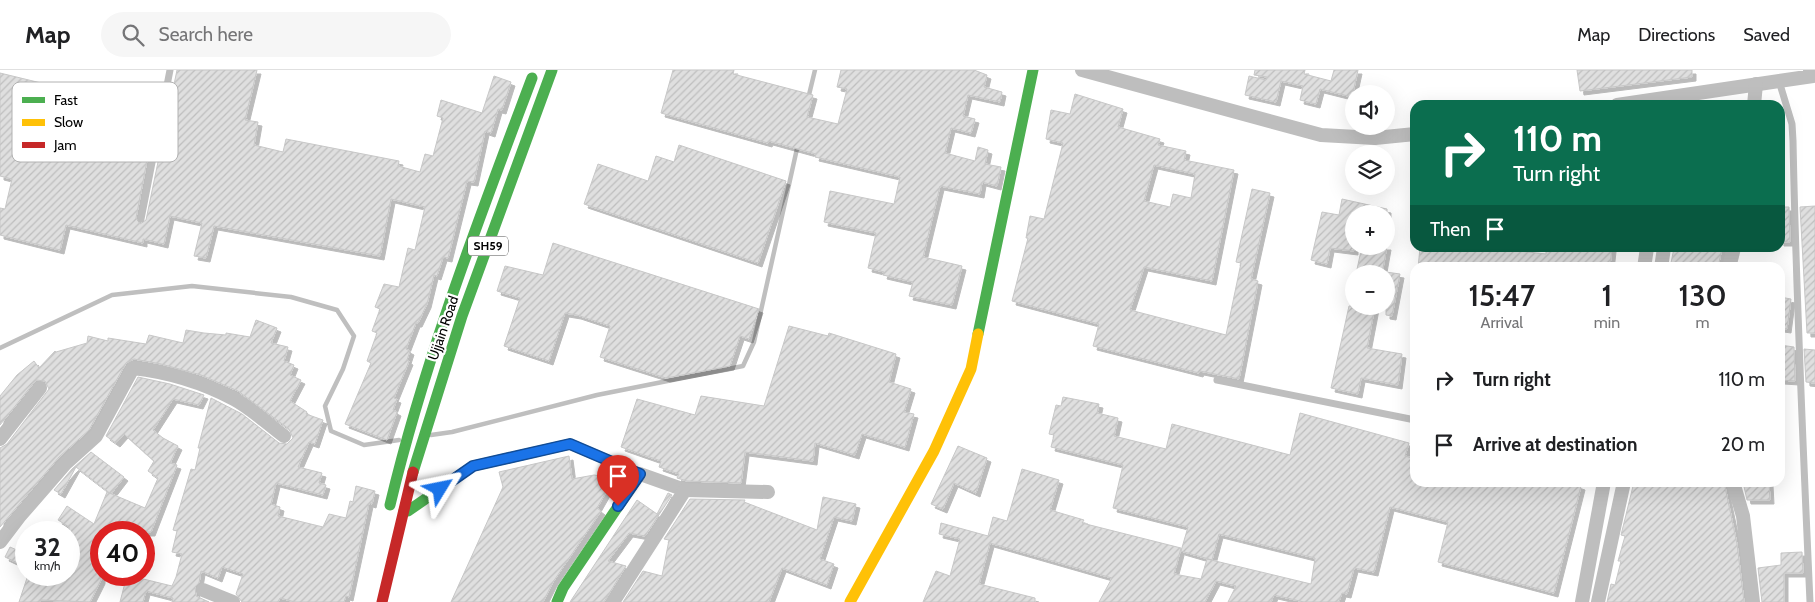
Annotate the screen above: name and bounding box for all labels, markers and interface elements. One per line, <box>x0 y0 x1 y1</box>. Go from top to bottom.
search box <box>101 12 451 57</box>
text: Map <box>25 20 71 49</box>
icon: search <box>119 21 147 49</box>
text: Search here <box>159 23 253 46</box>
text: Map <box>1577 24 1610 46</box>
text: Directions <box>1638 24 1715 46</box>
text: Saved <box>1743 24 1790 46</box>
legend <box>12 82 178 162</box>
map controls <box>1345 85 1395 315</box>
button: sound <box>1345 85 1395 135</box>
text: Fast <box>54 91 78 109</box>
text: Slow <box>54 113 83 131</box>
text: 110 m <box>1513 117 1602 160</box>
icon: right <box>1430 120 1495 185</box>
text: Jam <box>53 136 76 154</box>
button: layers <box>1345 145 1395 195</box>
text: Turn right <box>1513 160 1600 187</box>
button: + <box>1345 205 1395 255</box>
icon: arrive <box>1481 215 1509 243</box>
text: Then <box>1430 218 1471 241</box>
road number: SH59 <box>468 237 508 256</box>
button: − <box>1345 265 1395 315</box>
text: 15:47 <box>1469 277 1535 314</box>
text: 1 <box>1602 277 1612 314</box>
text: 130 <box>1679 277 1726 314</box>
street label: Ujjain Road <box>424 293 462 363</box>
text: Arrival <box>1481 313 1523 332</box>
text: min <box>1594 313 1620 332</box>
text: m <box>1696 313 1710 332</box>
icon: right <box>1430 366 1458 394</box>
text: Turn right <box>1473 368 1551 391</box>
text: 110 m <box>1718 368 1765 391</box>
icon: arrive <box>1430 431 1458 459</box>
text: Arrive at destination <box>1473 433 1637 456</box>
text: 20 m <box>1721 433 1765 456</box>
pin <box>597 455 639 506</box>
position arrow <box>413 462 465 514</box>
icon: arrive <box>604 462 632 490</box>
speed limit sign: 40 <box>90 521 155 586</box>
text: 32 <box>34 532 61 562</box>
text: km/h <box>34 558 61 573</box>

